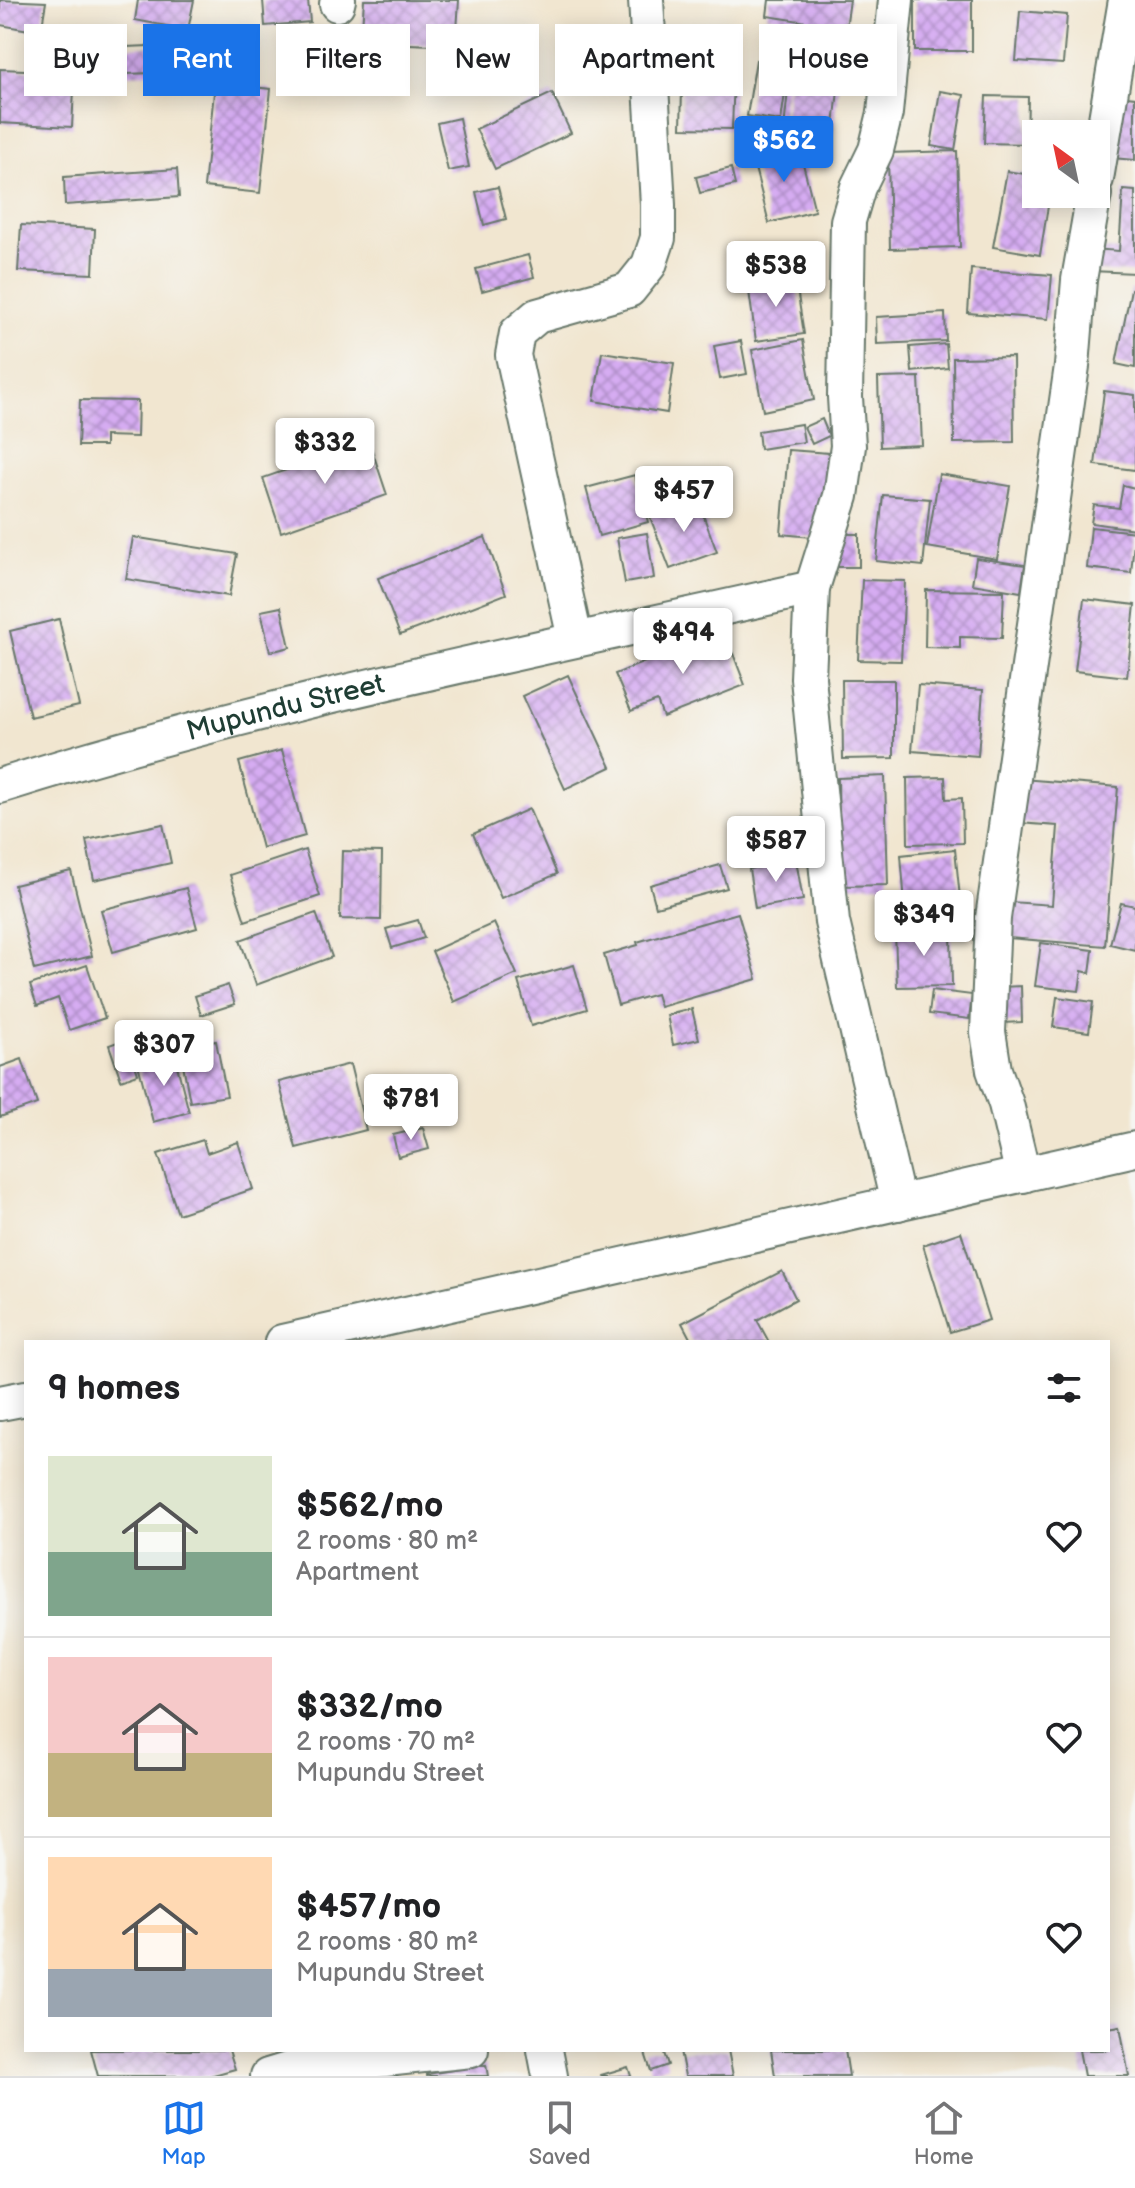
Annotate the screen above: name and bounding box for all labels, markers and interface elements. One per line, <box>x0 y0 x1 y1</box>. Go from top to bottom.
chip: Buy <box>24 24 127 96</box>
chip: Rent <box>143 24 260 96</box>
chip: Filters <box>276 24 410 96</box>
chip: New <box>426 24 539 96</box>
chip: Apartment <box>555 24 743 96</box>
chip: House <box>759 24 897 96</box>
pin: $562 <box>737 116 831 184</box>
north arrow <box>1022 120 1110 208</box>
map controls <box>1022 120 1110 208</box>
text: $562 <box>752 126 816 157</box>
pin: $538 <box>729 241 823 309</box>
text: $538 <box>745 251 807 282</box>
pin: $332 <box>278 418 372 486</box>
text: $332 <box>293 428 357 459</box>
pin: $457 <box>637 466 731 534</box>
text: $457 <box>653 476 715 507</box>
pin: $494 <box>636 608 730 676</box>
text: $494 <box>652 618 715 649</box>
street label: Mupundu Street <box>183 667 388 748</box>
pin: $587 <box>729 816 823 884</box>
text: $587 <box>745 826 807 857</box>
pin: $349 <box>877 890 971 958</box>
text: $349 <box>893 900 955 931</box>
pin: $307 <box>117 1020 211 1088</box>
text: $307 <box>133 1030 195 1061</box>
pin: $781 <box>364 1074 458 1142</box>
text: $781 <box>382 1084 440 1115</box>
icon: filters <box>1042 1366 1086 1410</box>
text: 9 homes <box>48 1368 180 1409</box>
text: $562/mo <box>296 1485 443 1526</box>
icon: home <box>112 1488 208 1584</box>
icon: heart <box>1042 1514 1086 1558</box>
text: 2 rooms · 80 m² <box>296 1526 478 1557</box>
text: Apartment <box>296 1557 419 1588</box>
text: $332/mo <box>296 1686 443 1727</box>
icon: home <box>112 1689 208 1785</box>
icon: heart <box>1042 1715 1086 1759</box>
text: 2 rooms · 70 m² <box>296 1727 475 1758</box>
text: Mupundu Street <box>296 1758 484 1789</box>
text: $457/mo <box>296 1886 441 1927</box>
icon: home <box>112 1889 208 1985</box>
icon: heart <box>1042 1915 1086 1959</box>
text: 2 rooms · 80 m² <box>296 1927 478 1958</box>
text: Mupundu Street <box>296 1958 484 1989</box>
tab: Map <box>162 2096 206 2171</box>
tab: Saved <box>529 2096 591 2171</box>
tab: Home <box>914 2096 973 2171</box>

